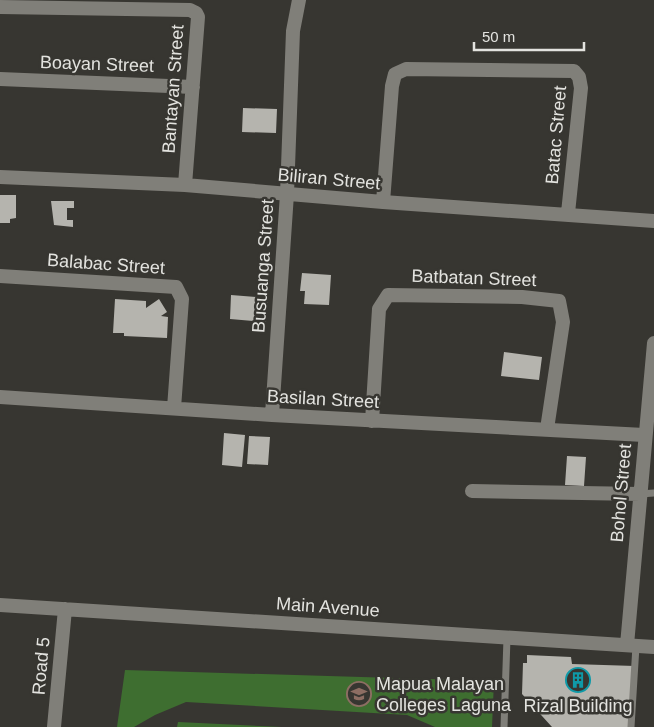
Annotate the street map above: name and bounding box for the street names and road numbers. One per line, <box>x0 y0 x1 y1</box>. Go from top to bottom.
street label: Bantayan Street <box>159 24 187 154</box>
street label: Boayan Street <box>40 52 154 76</box>
street label: Batac Street <box>542 85 570 185</box>
street label: Biliran Street <box>277 165 381 193</box>
street label: Busuanga Street <box>248 198 278 334</box>
street label: Balabac Street <box>46 250 166 278</box>
street label: Batbatan Street <box>411 266 537 290</box>
street label: Basilan Street <box>267 386 379 412</box>
street label: Bohol Street <box>607 443 635 543</box>
street label: Main Avenue <box>276 593 380 621</box>
street label: Road 5 <box>29 636 53 696</box>

